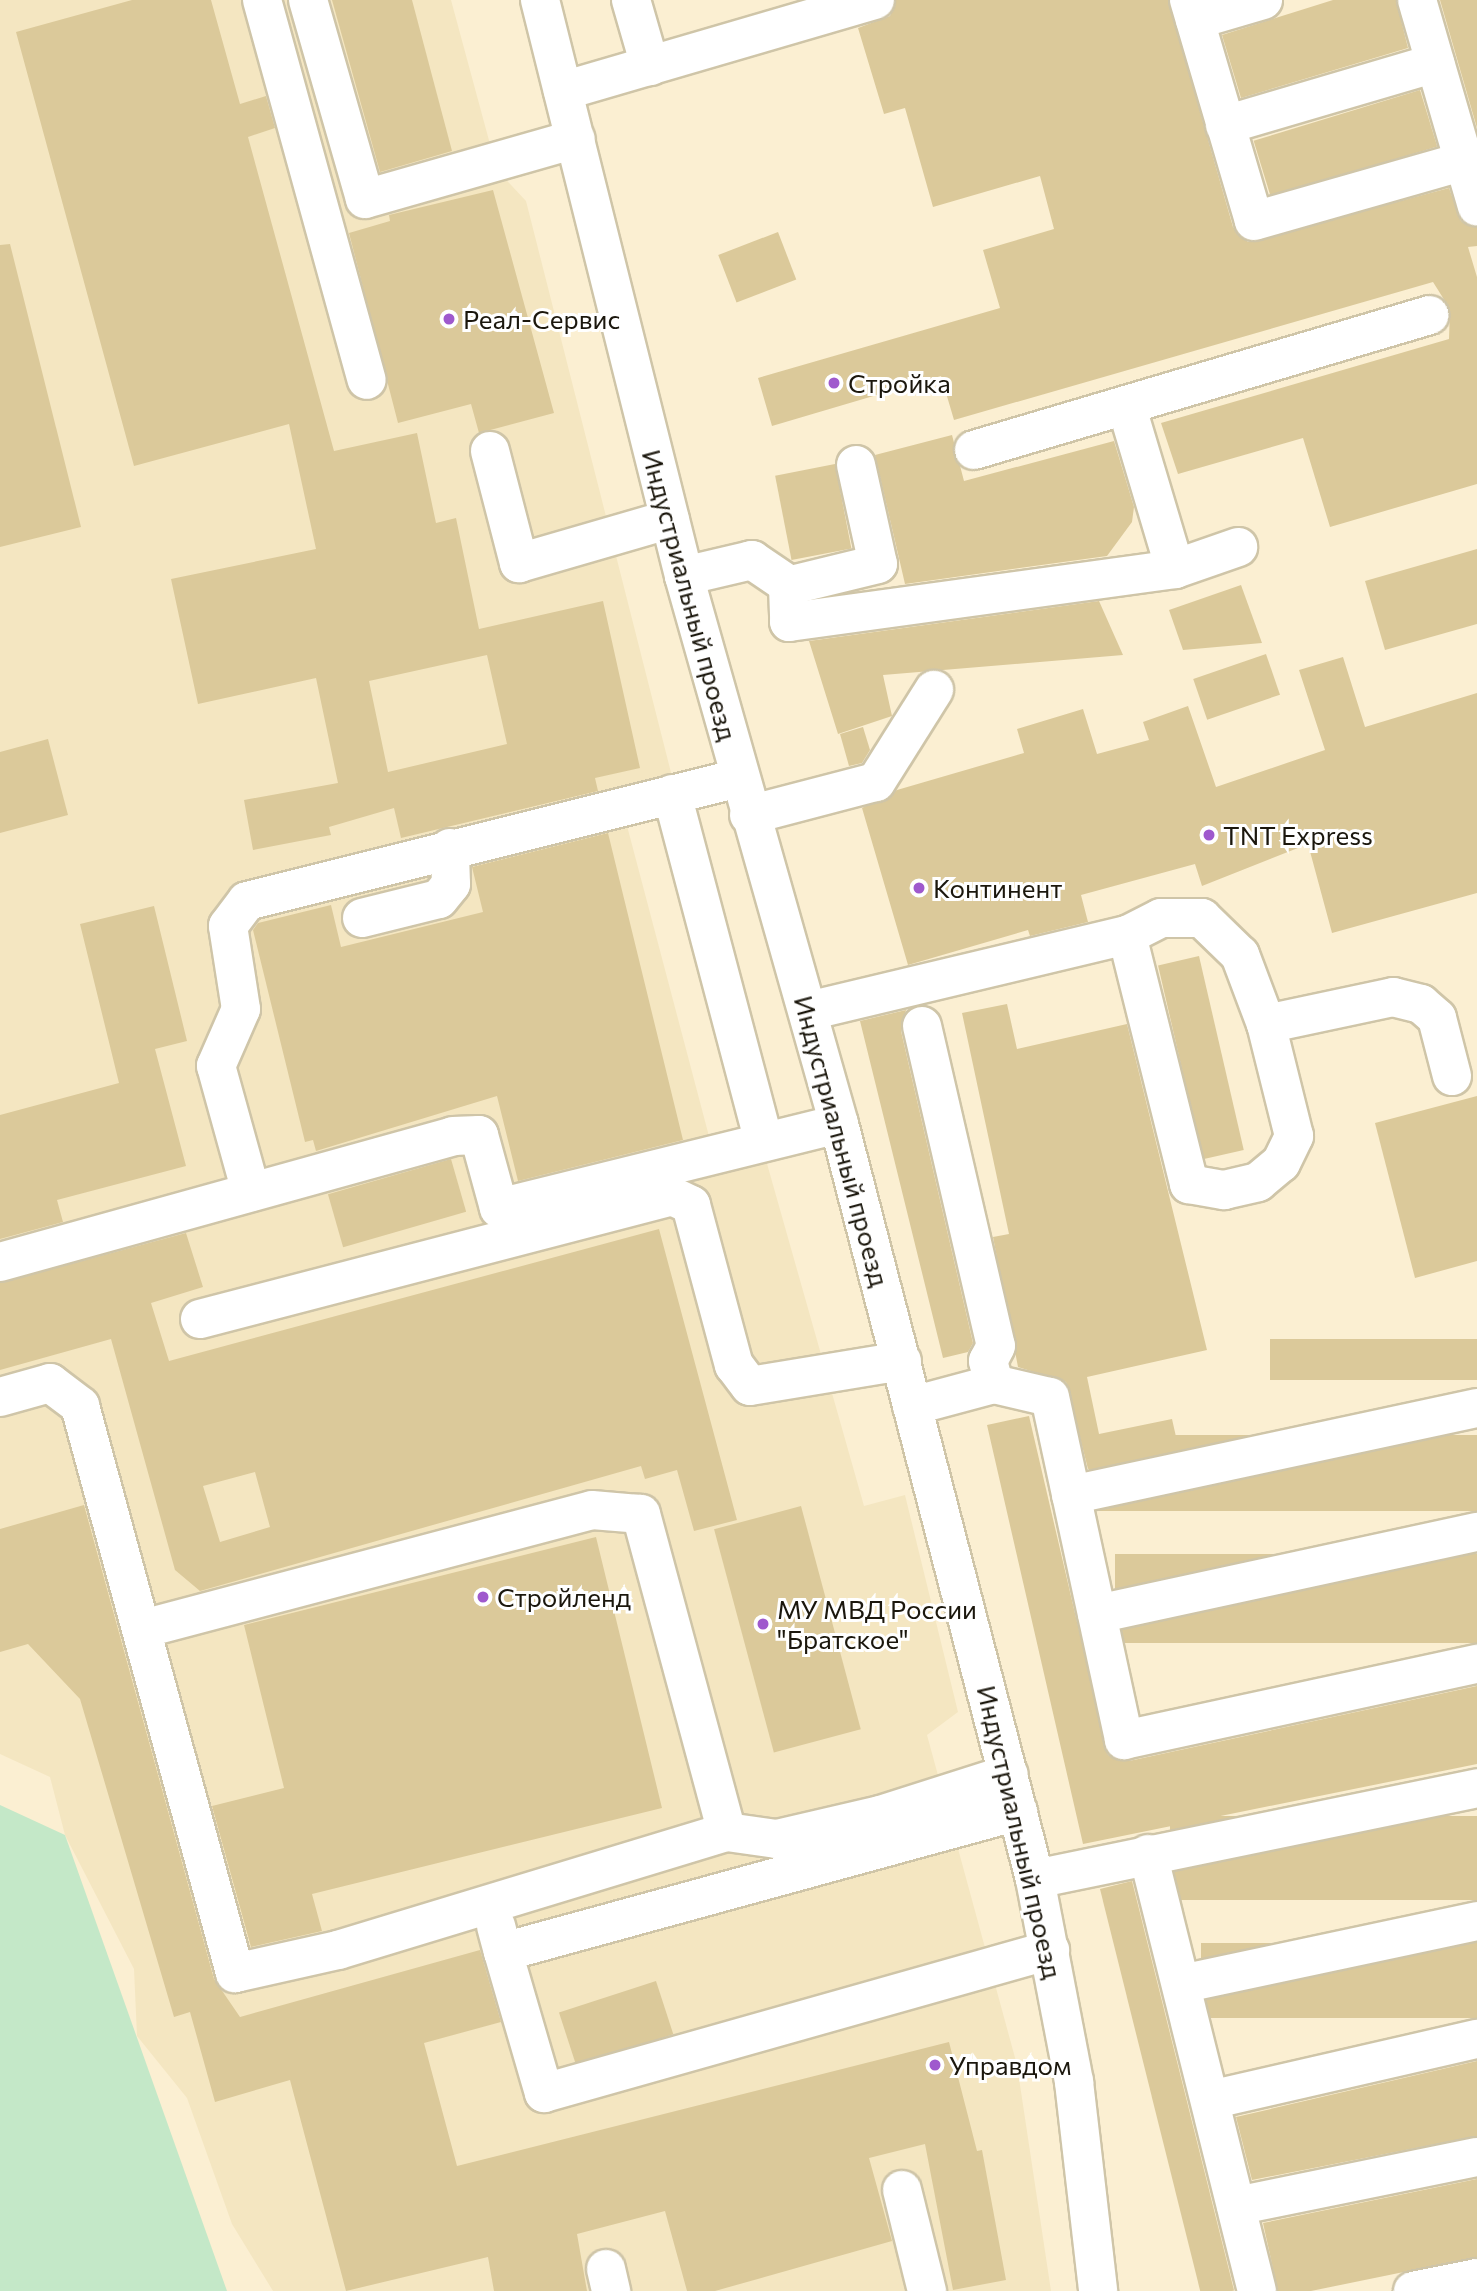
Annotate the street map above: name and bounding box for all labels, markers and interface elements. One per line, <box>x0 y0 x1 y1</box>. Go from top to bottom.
place label: Реал-Сервис <box>463 303 620 335</box>
marker: Реал-Сервис <box>441 311 457 327</box>
place label: Стройка <box>848 367 951 399</box>
marker: Стройка <box>826 375 842 391</box>
street label: Индустриальный проезд <box>636 446 744 744</box>
place label: TNT Express <box>1223 819 1373 851</box>
marker: TNT Express <box>1201 827 1217 843</box>
place label: Континент <box>933 872 1063 904</box>
marker: Континент <box>911 880 927 896</box>
street label: Индустриальный проезд <box>788 992 896 1290</box>
place label: Стройленд <box>497 1581 631 1613</box>
marker: Стройленд <box>475 1589 491 1605</box>
place label: МУ МВД России "Братское" <box>777 1593 977 1654</box>
marker: МУ МВД России "Братское" <box>755 1616 771 1632</box>
street label: Индустриальный проезд <box>971 1682 1069 1982</box>
place label: Управдом <box>949 2049 1071 2081</box>
marker: Управдом <box>927 2057 943 2073</box>

